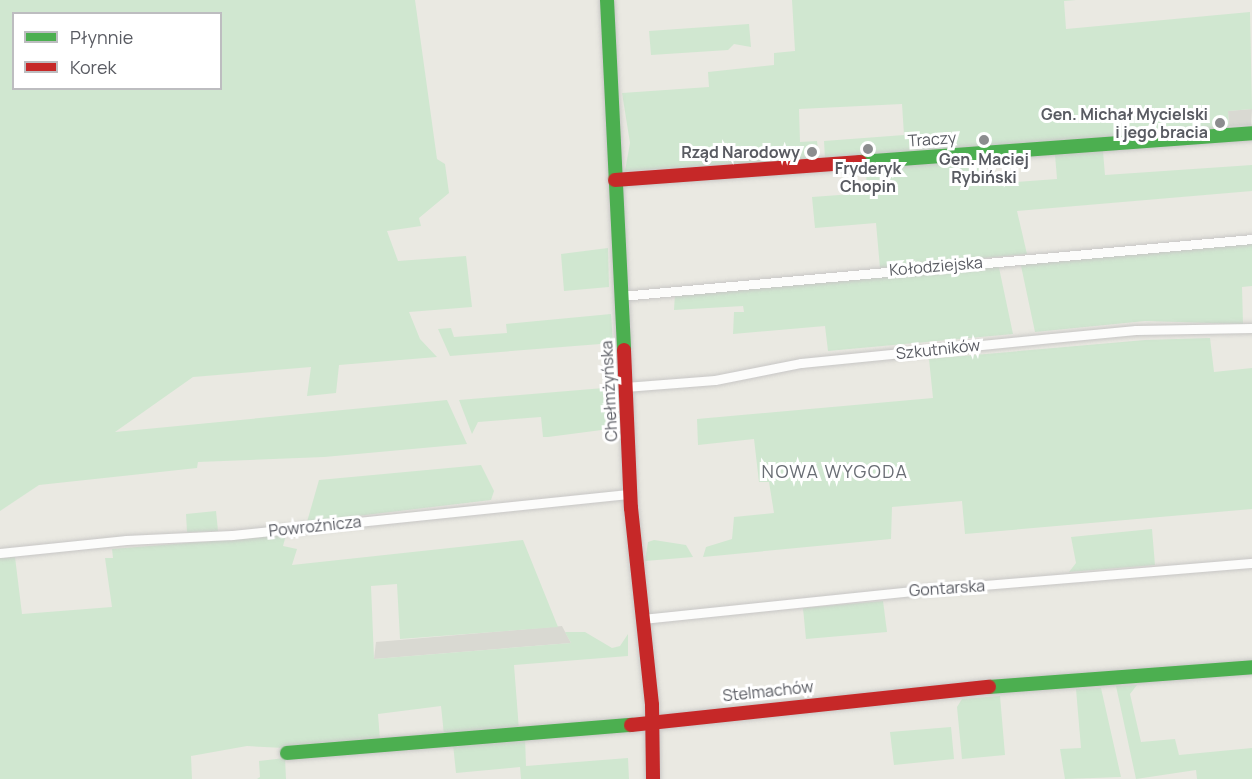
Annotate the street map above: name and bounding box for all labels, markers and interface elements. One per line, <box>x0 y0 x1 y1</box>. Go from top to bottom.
legend <box>12 12 222 90</box>
text: Płynnie <box>70 25 133 49</box>
text: Korek <box>70 55 116 79</box>
place label: Gen. Michał Mycielski i jego bracia <box>1041 104 1208 142</box>
marker: Gen. Michał Mycielski i jego bracia <box>1213 116 1227 130</box>
street label: Traczy <box>907 128 957 150</box>
marker: Gen. Maciej Rybiński <box>977 133 991 147</box>
place label: Rząd Narodowy <box>681 142 800 162</box>
marker: Fryderyk Chopin <box>861 142 875 156</box>
marker: Rząd Narodowy <box>805 145 819 159</box>
place label: Gen. Maciej Rybiński <box>939 149 1029 187</box>
place label: Fryderyk Chopin <box>835 158 901 196</box>
street label: Kołodziejska <box>888 252 984 280</box>
street label: Szkutników <box>895 335 981 363</box>
street label: Chełmżyńska <box>597 340 621 442</box>
district label: NOWA WYGODA <box>762 460 908 482</box>
street label: Powroźnicza <box>268 512 362 540</box>
street label: Gontarska <box>908 576 986 600</box>
street label: Stelmachów <box>722 677 814 705</box>

